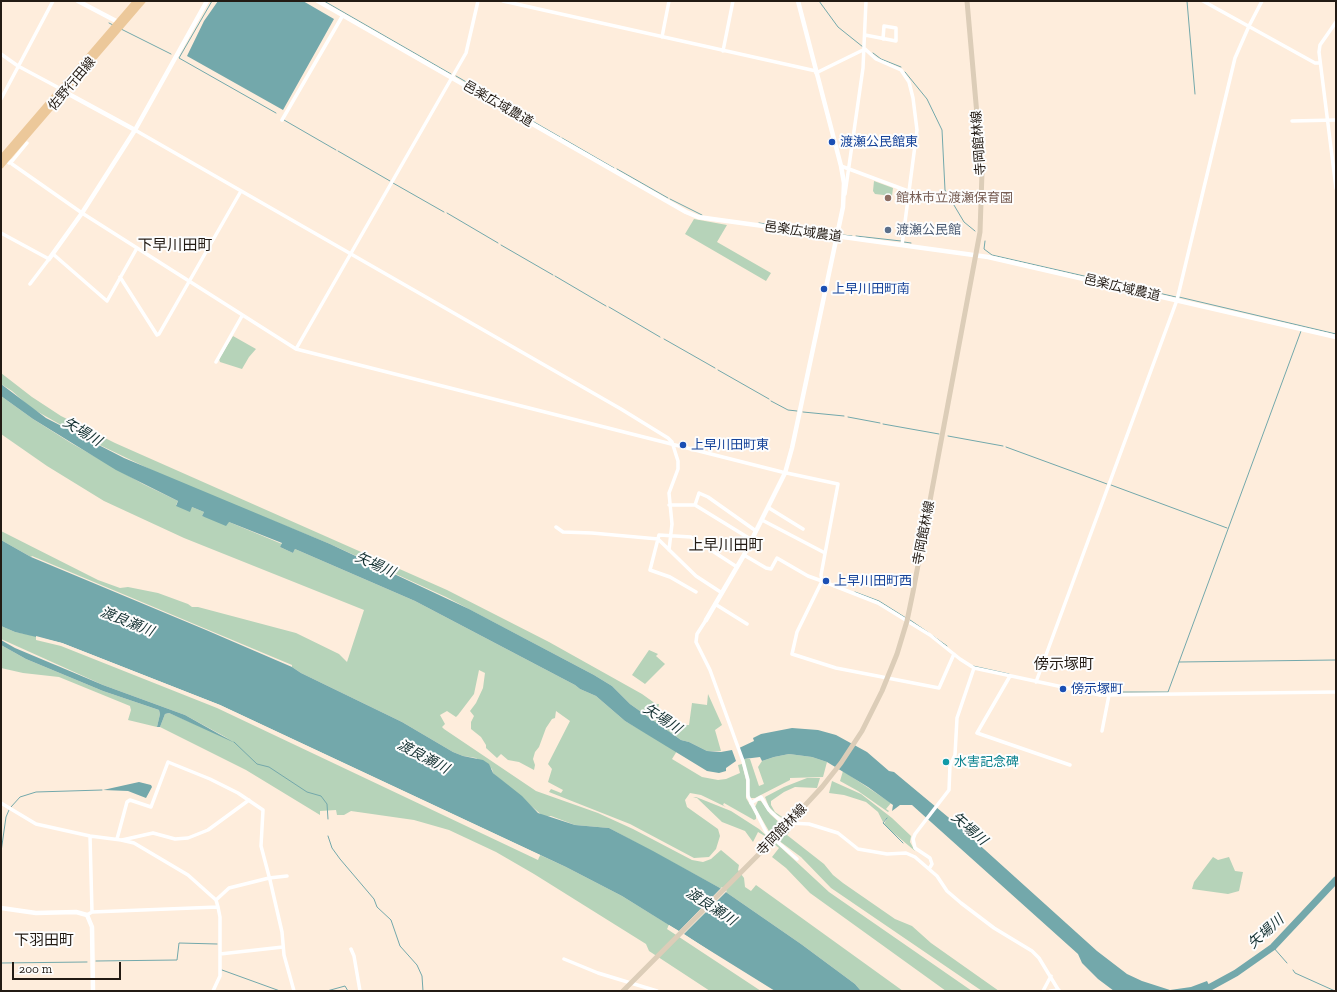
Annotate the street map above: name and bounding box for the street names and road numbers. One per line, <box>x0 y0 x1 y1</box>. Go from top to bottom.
street label: 佐野行田線 <box>45 54 99 114</box>
street label: 邑楽広域農道 <box>460 78 536 130</box>
street label: 寺岡館林線 <box>969 110 989 176</box>
street label: 邑楽広域農道 <box>763 219 843 245</box>
street label: 邑楽広域農道 <box>1082 272 1162 304</box>
street label: 寺岡館林線 <box>910 500 938 566</box>
street label: 寺岡館林線 <box>754 801 810 859</box>

